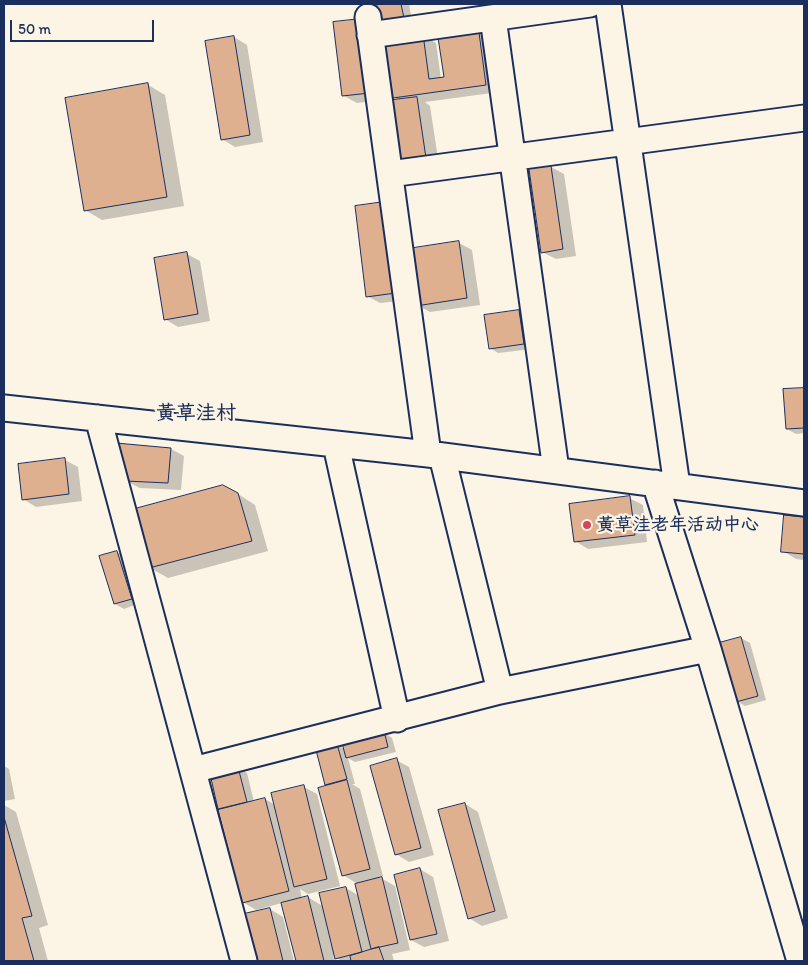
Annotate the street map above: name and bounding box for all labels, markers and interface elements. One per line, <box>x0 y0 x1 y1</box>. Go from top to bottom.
scale bar <box>12 10 156 42</box>
text: 50 m <box>18 20 51 38</box>
district label: 黄草洼村 <box>156 402 236 426</box>
place label: 黄草洼老年活动中心 <box>597 514 759 536</box>
marker: 黄草洼老年活动中心 <box>581 519 593 531</box>

